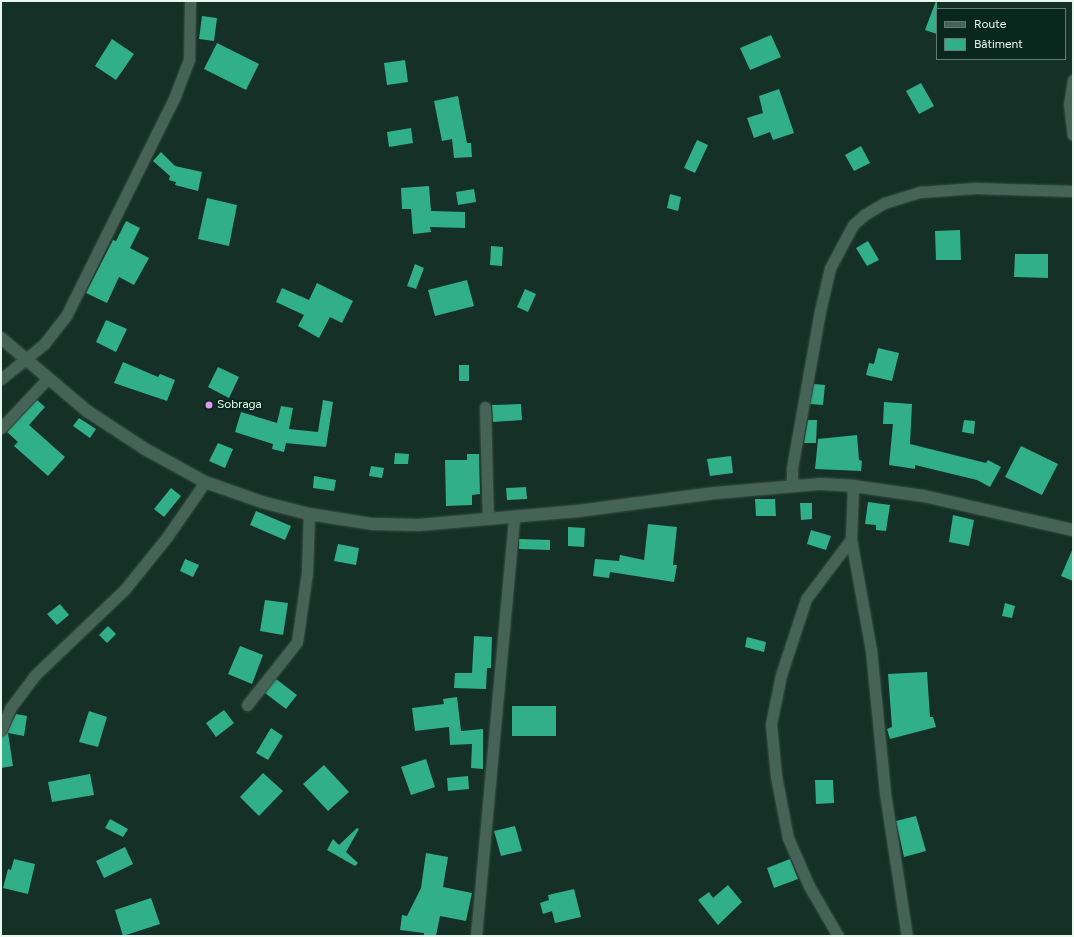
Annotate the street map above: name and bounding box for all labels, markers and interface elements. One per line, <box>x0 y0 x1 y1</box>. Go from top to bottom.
legend <box>936 8 1066 60</box>
text: Route <box>974 17 1006 31</box>
text: Bâtiment <box>974 37 1023 51</box>
place label: Sobraga <box>217 398 262 412</box>
marker: Sobraga <box>204 400 214 410</box>

